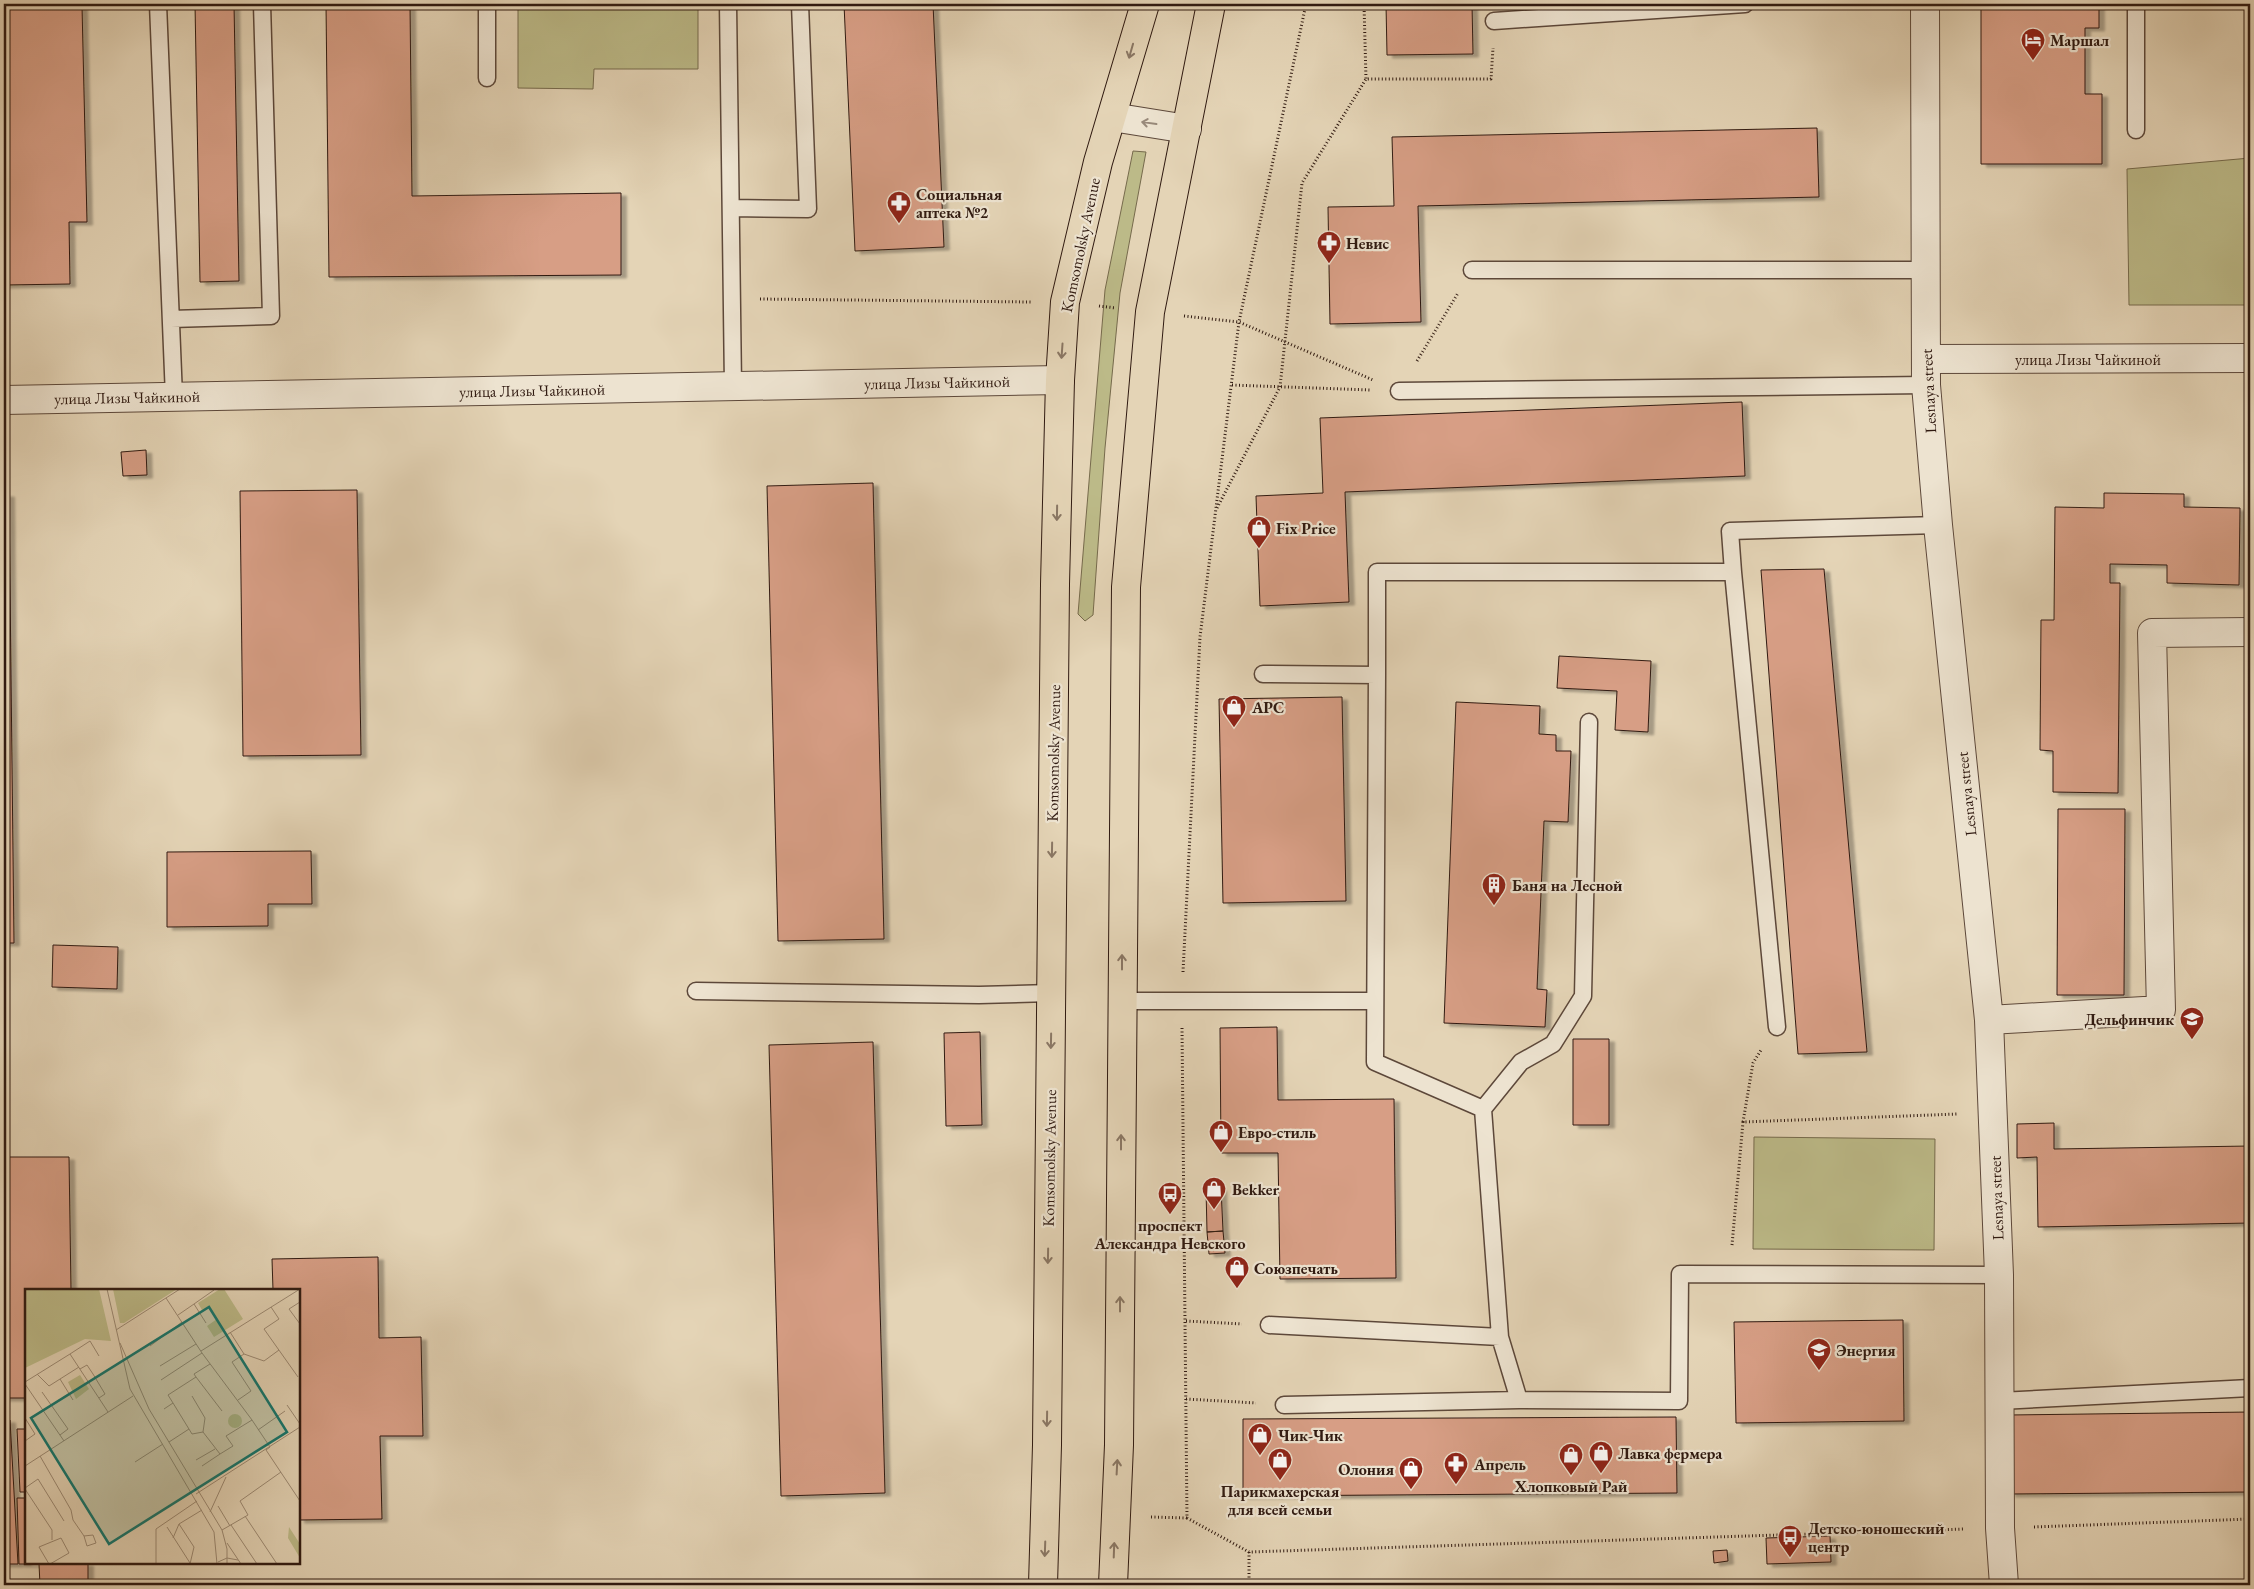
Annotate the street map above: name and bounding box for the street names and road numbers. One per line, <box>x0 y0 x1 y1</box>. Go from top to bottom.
street label: Komsomolsky Avenue <box>1056 176 1105 314</box>
street label: Lesnaya street <box>1916 348 1941 434</box>
street label: улица Лизы Чайкиной <box>2015 349 2162 370</box>
street label: улица Лизы Чайкиной <box>864 371 1011 394</box>
street label: улица Лизы Чайкиной <box>459 379 606 402</box>
street label: улица Лизы Чайкиной <box>54 386 201 409</box>
street label: Komsomolsky Avenue <box>1042 684 1065 822</box>
street label: Lesnaya street <box>1952 751 1981 837</box>
street label: Komsomolsky Avenue <box>1038 1089 1061 1227</box>
street label: Lesnaya street <box>1985 1155 2008 1241</box>

